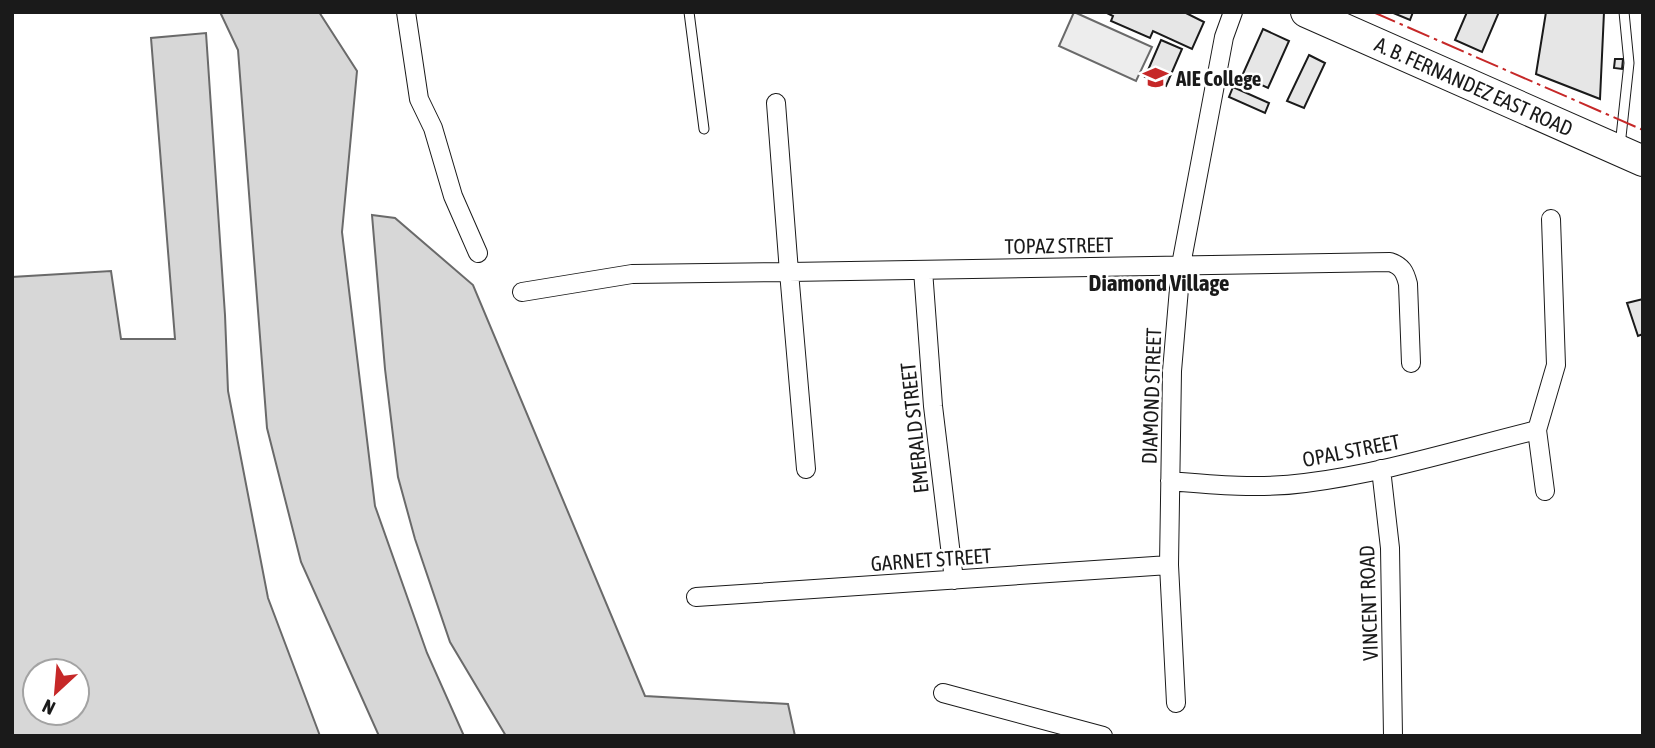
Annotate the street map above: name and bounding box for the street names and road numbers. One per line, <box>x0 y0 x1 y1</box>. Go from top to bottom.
street label: A. B. FERNANDEZ EAST ROAD <box>1371 31 1577 141</box>
street label: TOPAZ STREET <box>1004 232 1114 258</box>
street label: DIAMOND STREET <box>1137 327 1165 465</box>
street label: EMERALD STREET <box>895 362 933 494</box>
street label: OPAL STREET <box>1300 429 1402 471</box>
street label: GARNET STREET <box>870 543 992 575</box>
street label: VINCENT ROAD <box>1354 545 1382 661</box>

